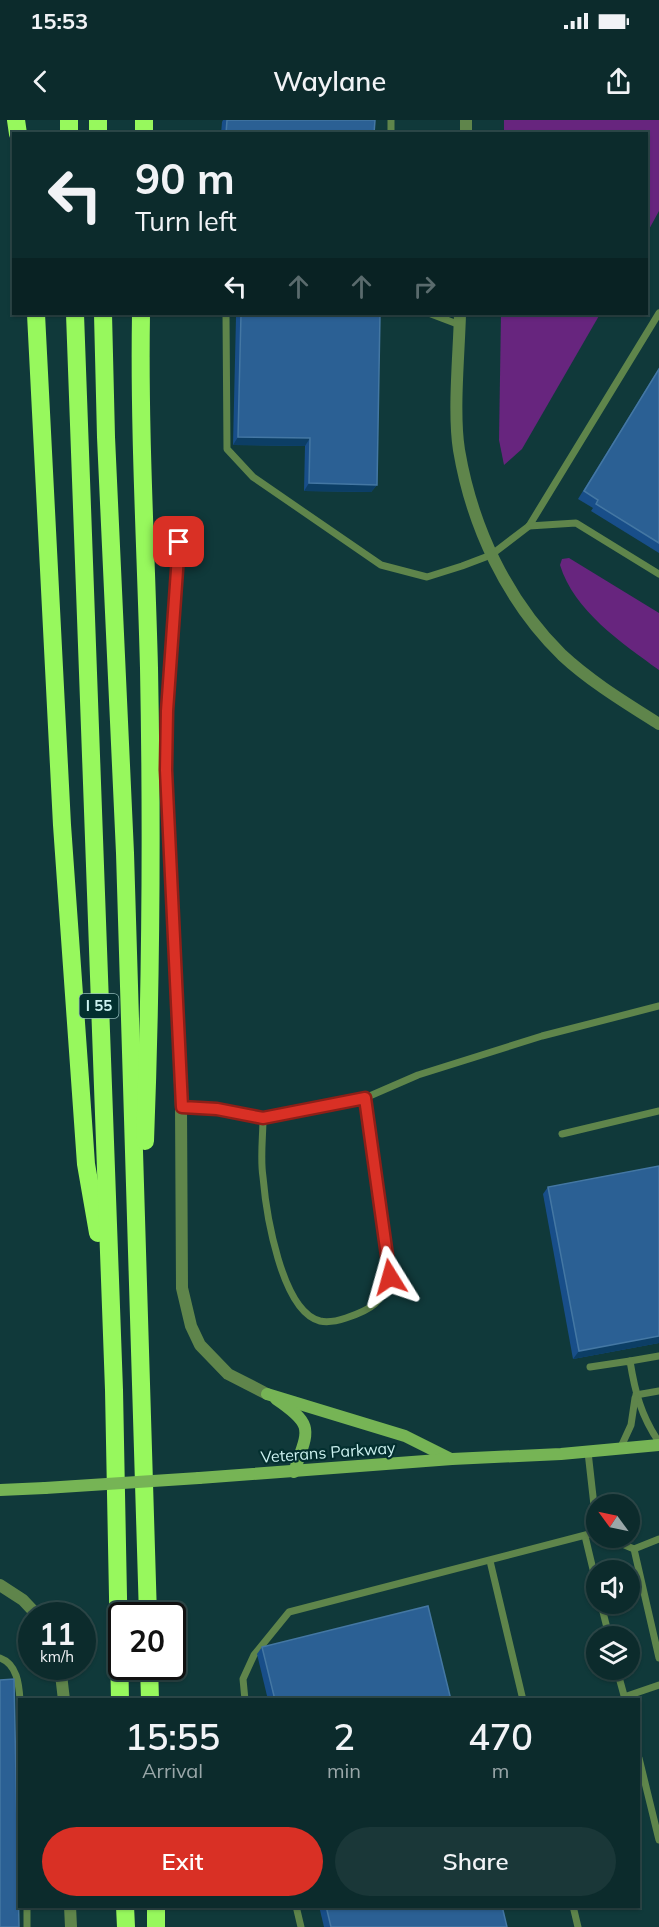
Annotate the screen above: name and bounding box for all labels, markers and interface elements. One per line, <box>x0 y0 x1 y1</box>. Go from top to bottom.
text: 15:53 <box>30 7 88 35</box>
text: Waylane <box>273 64 386 98</box>
icon: back <box>24 65 57 98</box>
icon: share <box>602 65 635 98</box>
text: 90 m <box>135 152 235 205</box>
icon: left <box>36 156 114 234</box>
text: Turn left <box>135 204 237 238</box>
icon: left <box>219 270 252 303</box>
icon: ahead <box>282 270 315 303</box>
icon: ahead <box>345 270 378 303</box>
icon: right <box>408 270 441 303</box>
pin <box>153 516 204 567</box>
icon: arrive <box>162 525 195 558</box>
road number: I 55 <box>80 994 118 1018</box>
position arrow <box>358 1245 422 1309</box>
street label: Veterans Parkway <box>260 1437 397 1467</box>
north arrow <box>586 1494 640 1548</box>
map controls <box>586 1494 640 1680</box>
button: sound <box>586 1560 640 1614</box>
speed limit sign: 20 <box>108 1602 186 1680</box>
text: 11 <box>39 1615 75 1653</box>
button: layers <box>586 1626 640 1680</box>
text: km/h <box>40 1647 74 1666</box>
text: 15:55 <box>125 1714 220 1759</box>
text: 2 <box>333 1714 355 1759</box>
text: 470 <box>468 1714 533 1759</box>
text: Arrival <box>142 1758 203 1783</box>
text: min <box>327 1758 361 1783</box>
text: m <box>492 1758 509 1783</box>
button: Exit <box>42 1827 323 1896</box>
button: Share <box>335 1827 616 1896</box>

